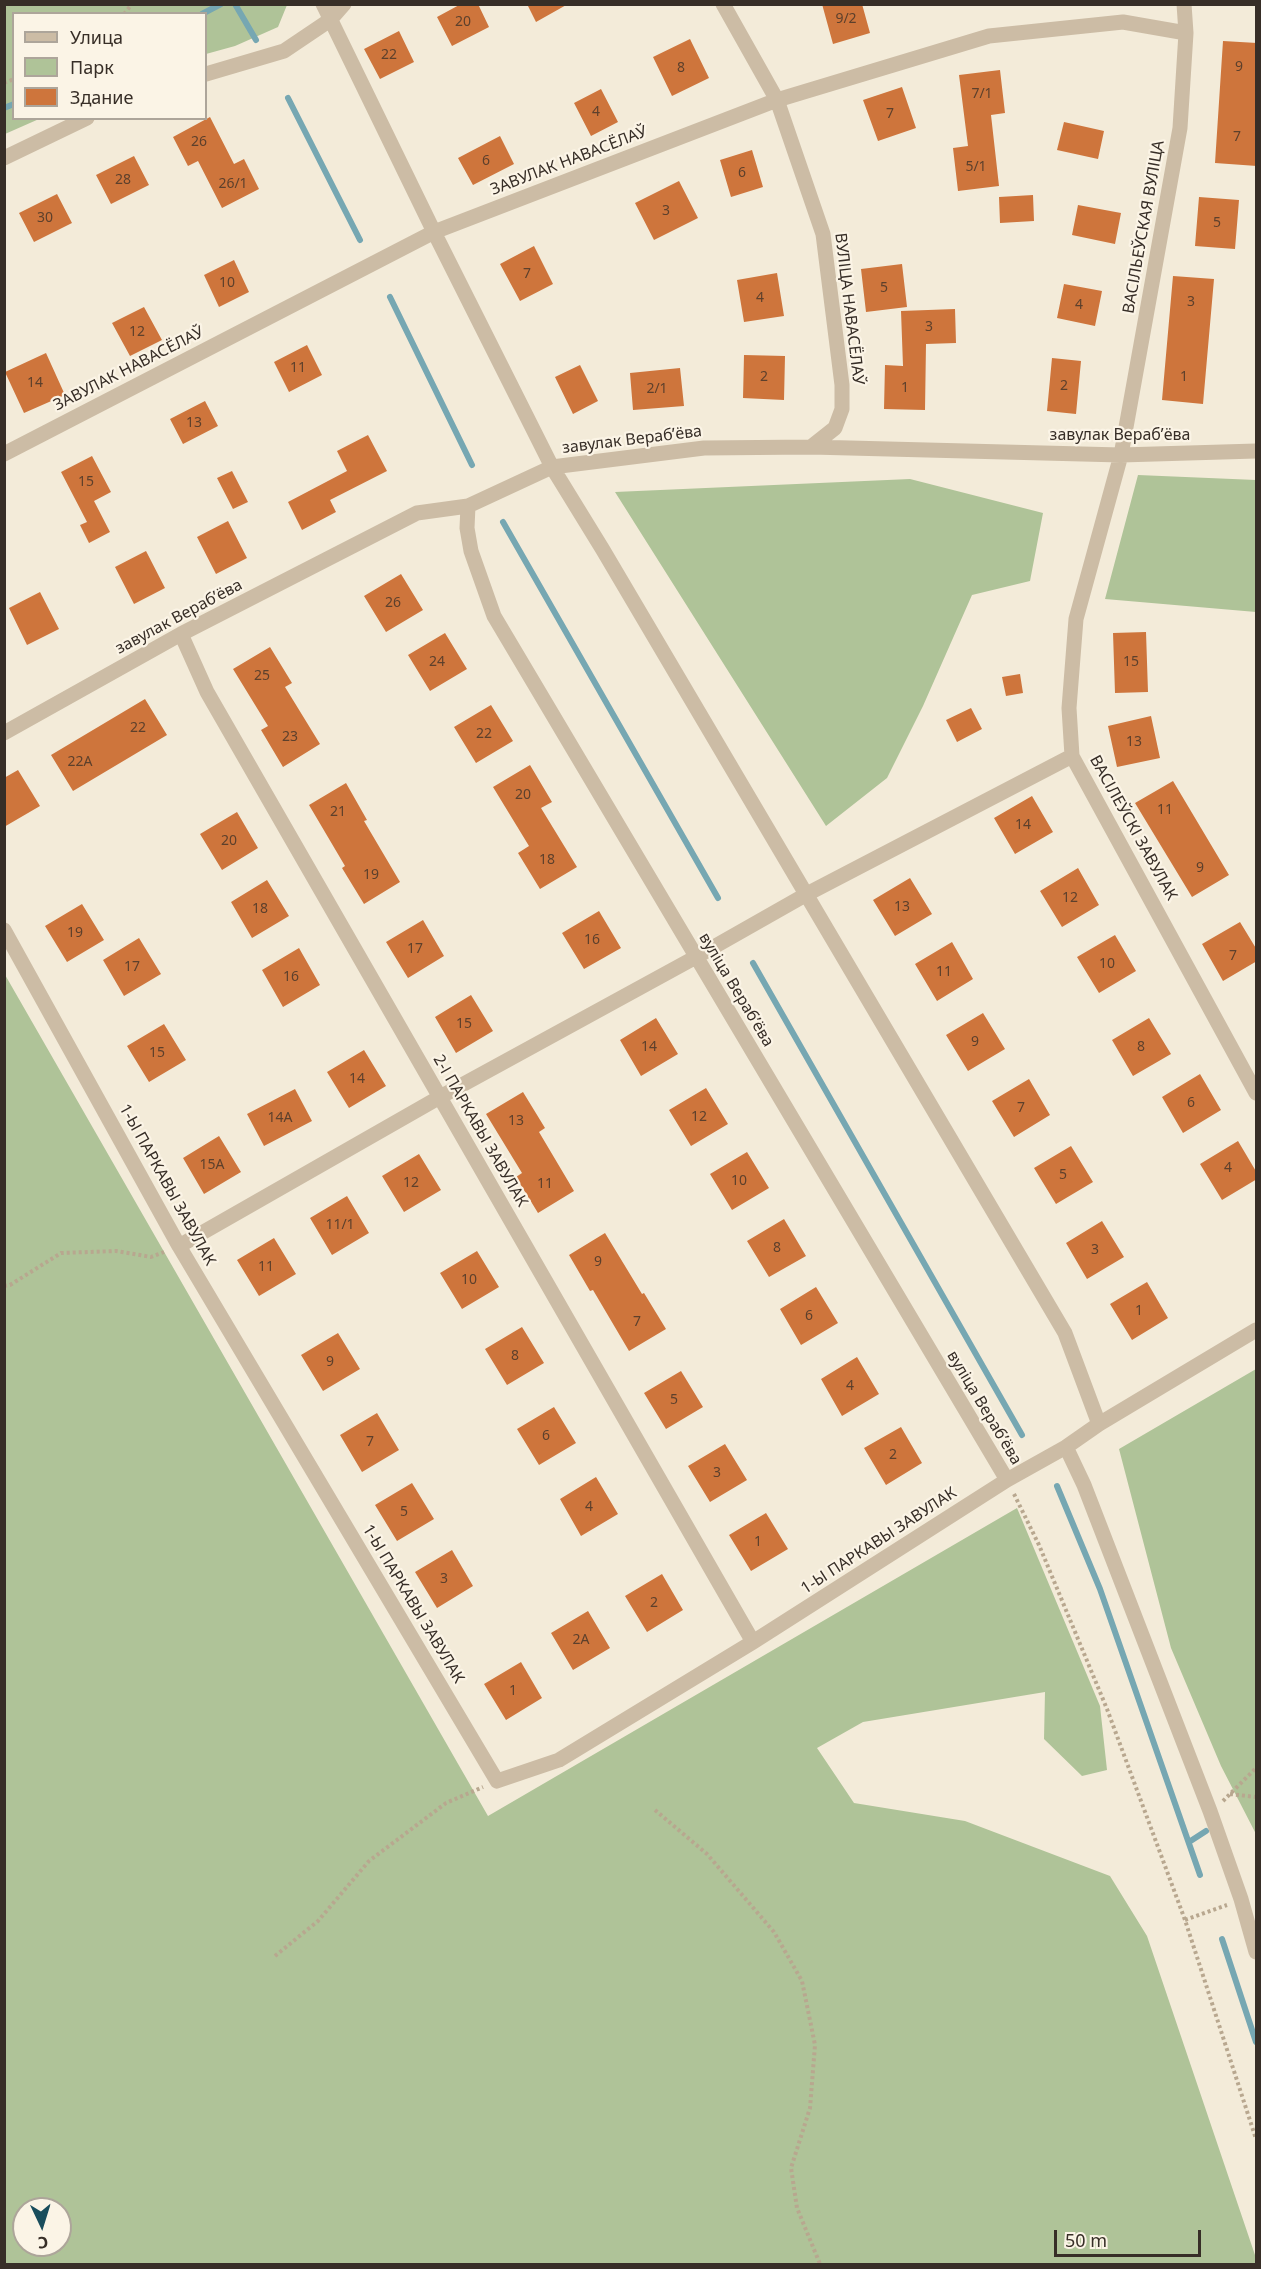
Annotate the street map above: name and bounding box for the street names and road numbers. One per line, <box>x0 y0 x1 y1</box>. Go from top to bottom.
street label: ЗАВУЛАК НАВАСЁЛАЎ <box>488 122 650 200</box>
street label: ВАСІЛЬЕЎСКАЯ ВУЛІЦА <box>1119 139 1169 315</box>
street label: ВУЛІЦА НАВАСЁЛАЎ <box>830 232 868 386</box>
street label: ЗАВУЛАК НАВАСЁЛАЎ <box>51 323 207 415</box>
street label: завулак Верабʼёва <box>561 422 703 458</box>
street label: завулак Верабʼёва <box>1050 425 1190 445</box>
street label: завулак Верабʼёва <box>112 575 246 659</box>
street label: ВАСІЛЕЎСКІ ЗАВУЛАК <box>1085 752 1181 904</box>
street label: вуліца Верабʼёва <box>694 930 778 1050</box>
street label: 2-І ПАРКАВЫ ЗАВУЛАК <box>429 1051 531 1211</box>
street label: 1-Ы ПАРКАВЫ ЗАВУЛАК <box>115 1101 219 1269</box>
street label: вуліца Верабʼёва <box>942 1348 1026 1468</box>
street label: 1-Ы ПАРКАВЫ ЗАВУЛАК <box>798 1483 960 1599</box>
street label: 1-Ы ПАРКАВЫ ЗАВУЛАК <box>358 1521 468 1687</box>

